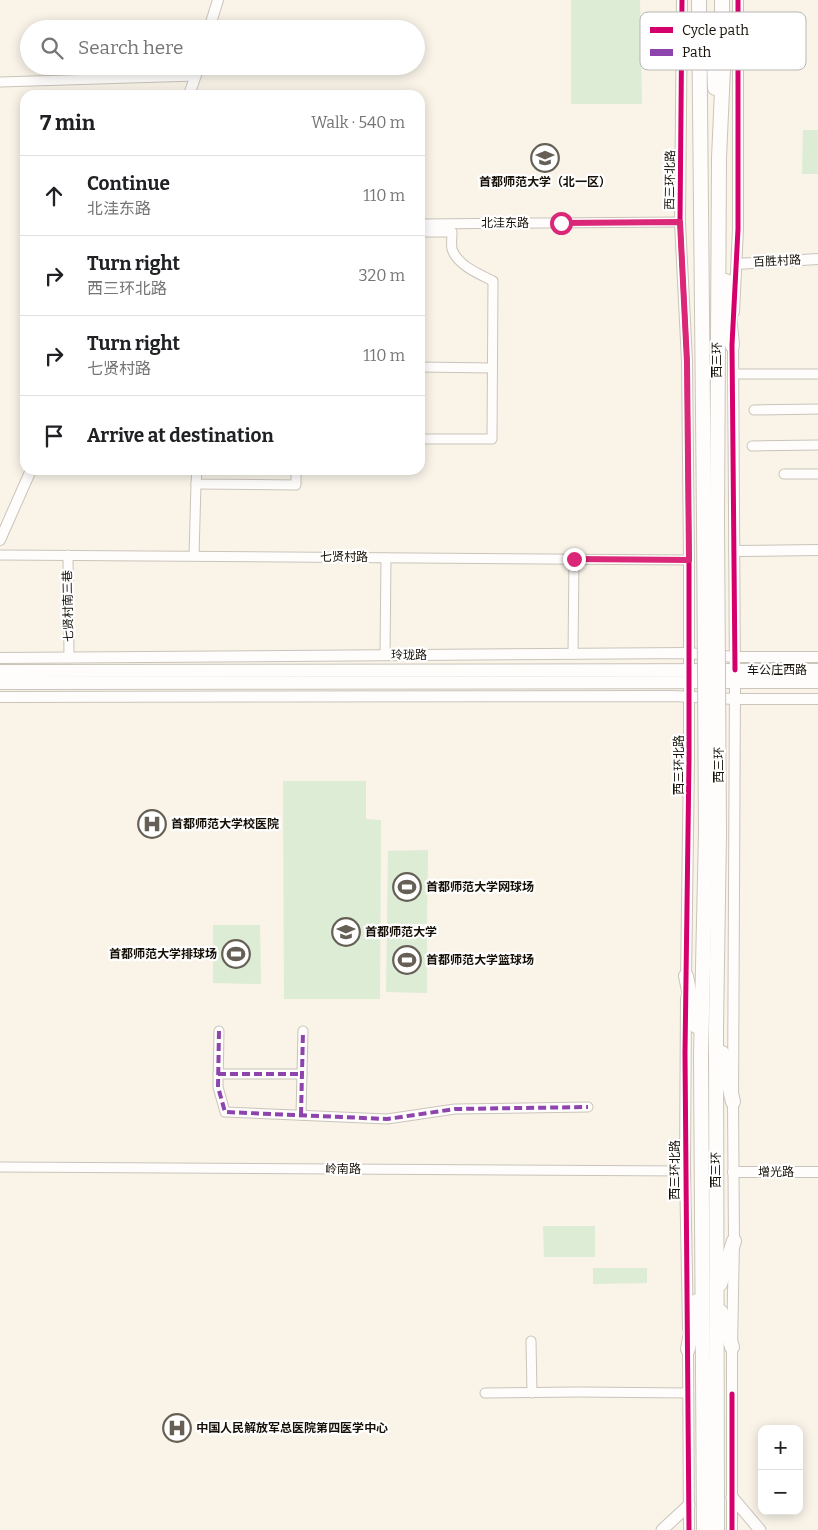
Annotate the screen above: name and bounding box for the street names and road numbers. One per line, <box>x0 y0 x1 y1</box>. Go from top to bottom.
street label: 西三环北路 <box>662 150 678 210</box>
street label: 北洼东路 <box>481 216 529 230</box>
street label: 百胜村路 <box>753 253 801 269</box>
street label: 西三环 <box>710 342 724 378</box>
street label: 七贤村路 <box>320 550 368 564</box>
street label: 七贤村南三巷 <box>60 570 76 642</box>
street label: 玲珑路 <box>391 648 427 662</box>
street label: 车公庄西路 <box>747 663 807 677</box>
street label: 西三环北路 <box>672 735 686 795</box>
street label: 西三环 <box>712 747 726 783</box>
street label: 西三环北路 <box>668 1140 682 1200</box>
street label: 西三环 <box>709 1152 723 1188</box>
street label: 岭南路 <box>325 1162 361 1176</box>
street label: 增光路 <box>758 1165 794 1179</box>

